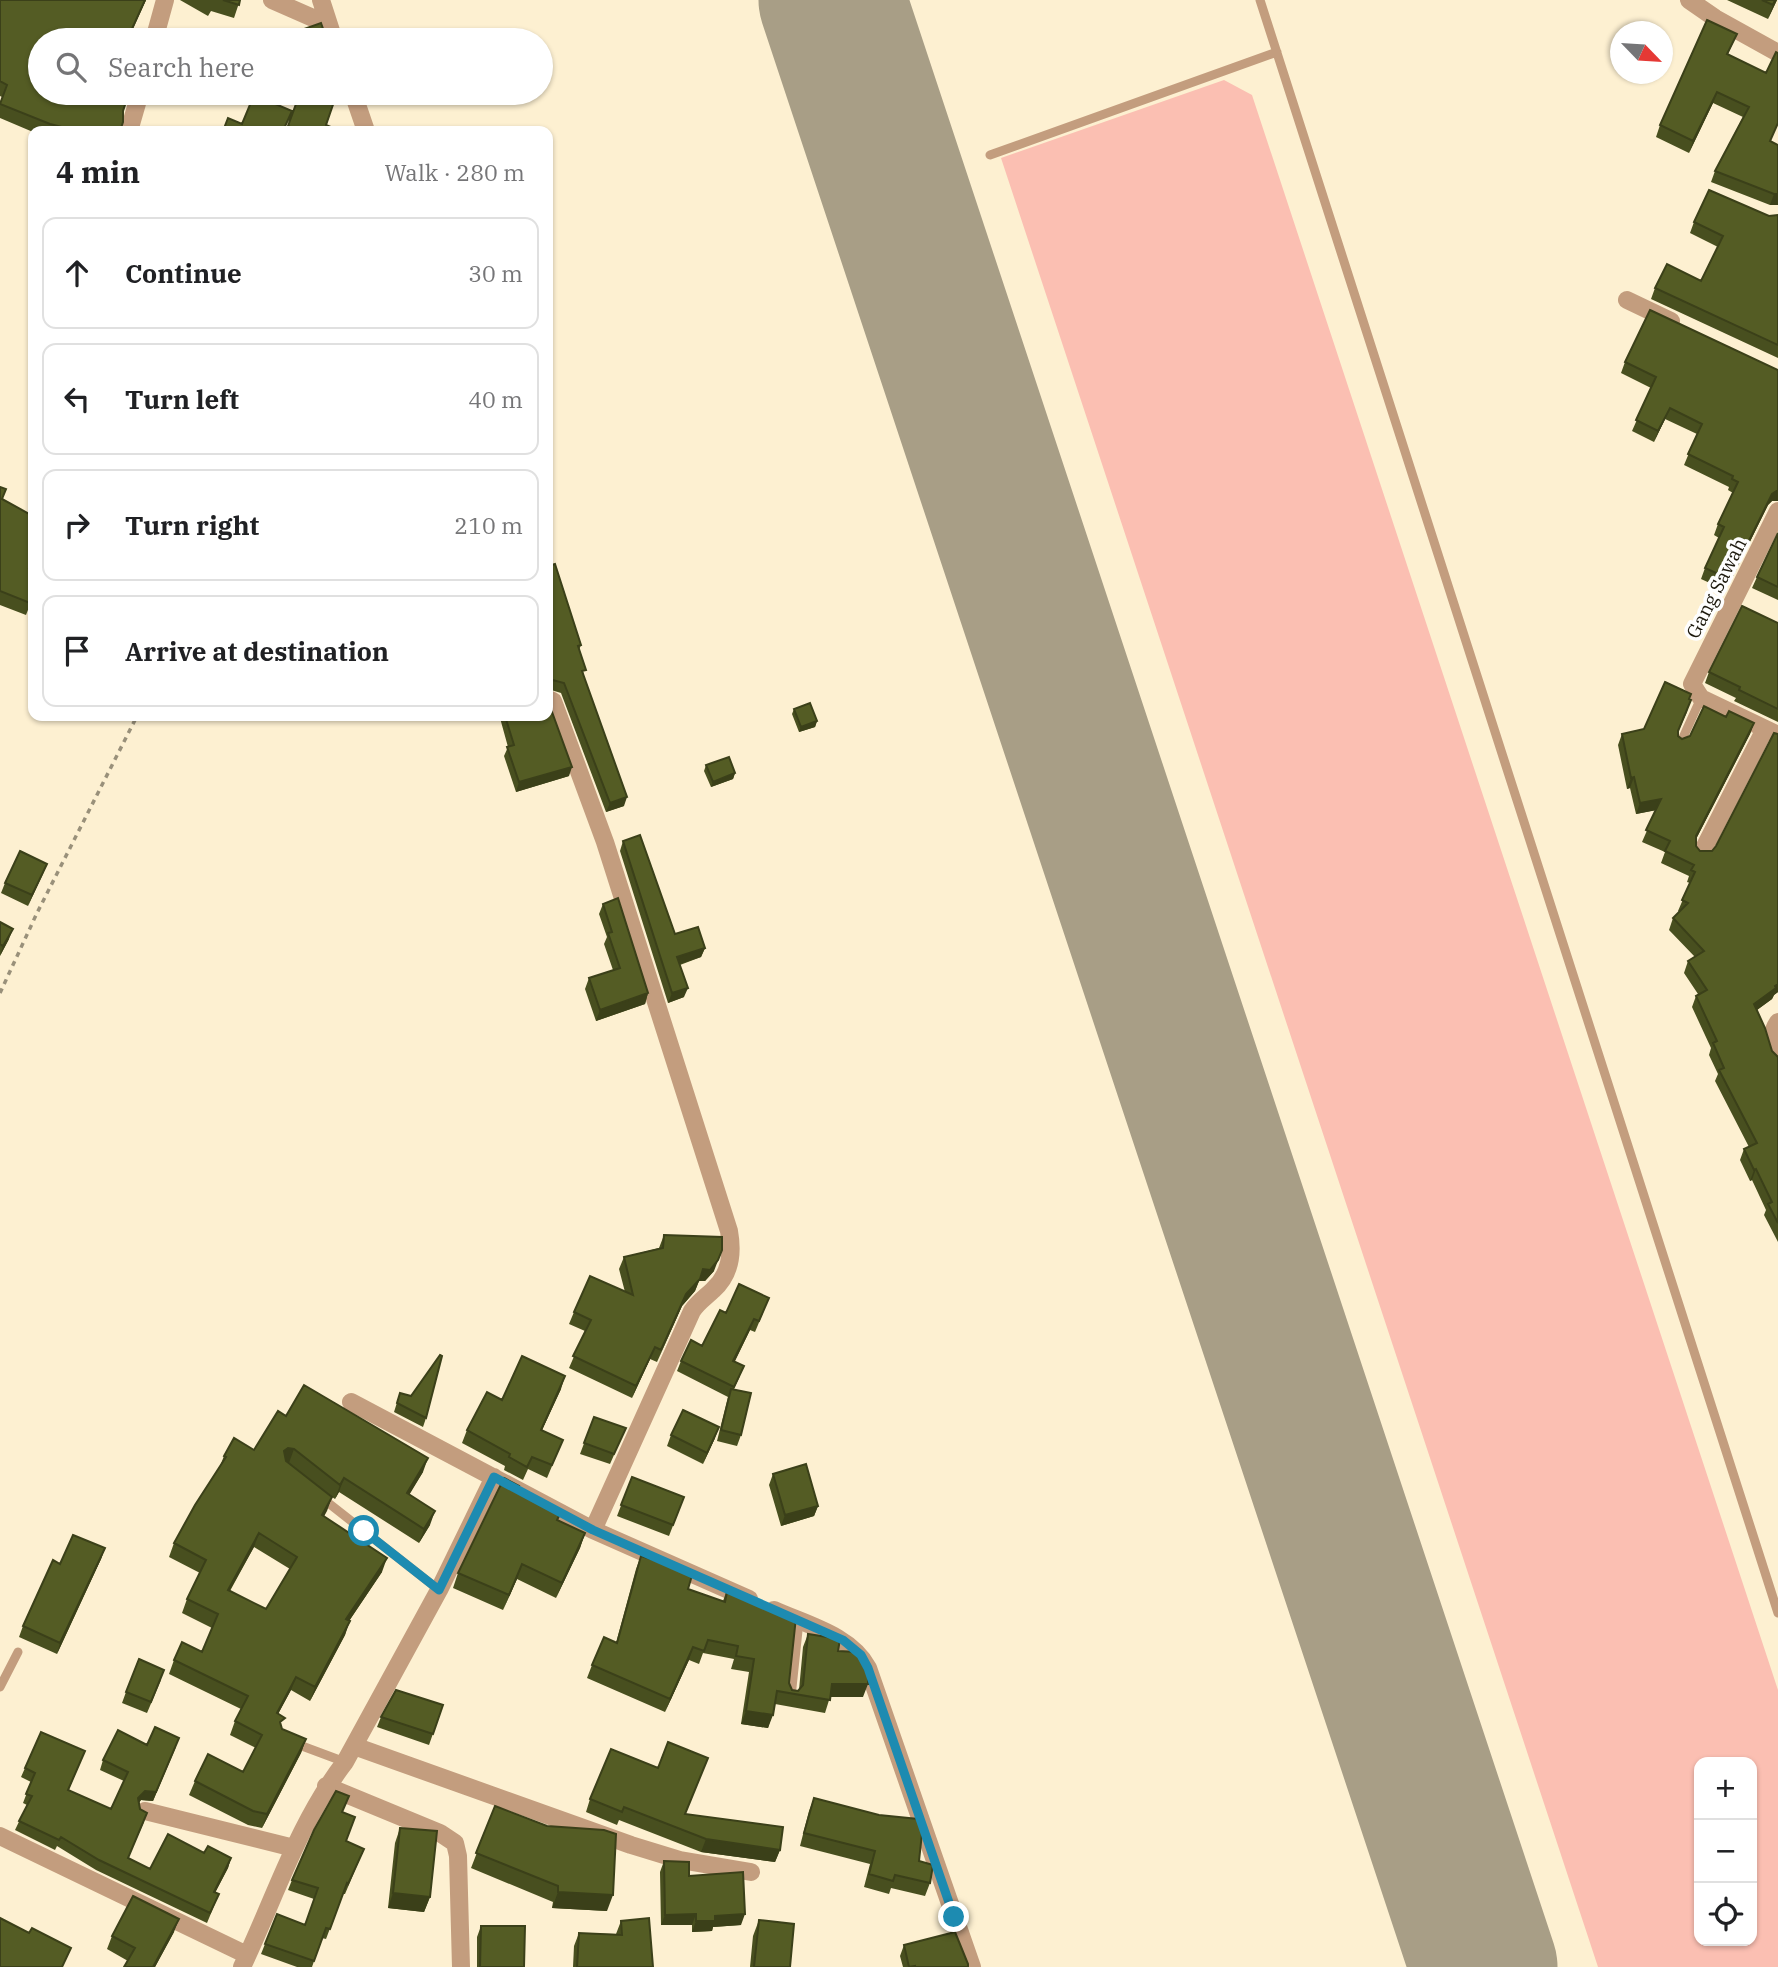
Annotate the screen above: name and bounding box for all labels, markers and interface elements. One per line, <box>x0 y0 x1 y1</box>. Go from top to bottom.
north arrow <box>1610 21 1673 84</box>
search box <box>28 28 553 105</box>
icon: search <box>52 48 90 86</box>
text: Search here <box>108 50 254 84</box>
text: 4 min <box>56 152 140 191</box>
text: Walk · 280 m <box>384 157 525 187</box>
icon: ahead <box>58 254 96 292</box>
text: Continue <box>125 256 242 290</box>
text: 30 m <box>468 258 523 288</box>
icon: left <box>58 380 96 418</box>
text: Turn left <box>125 382 239 416</box>
text: 40 m <box>468 384 523 414</box>
icon: right <box>58 506 96 544</box>
text: Turn right <box>125 508 259 542</box>
text: 210 m <box>454 510 523 540</box>
street label: Gang Sawah <box>1680 534 1752 642</box>
icon: arrive <box>58 632 96 670</box>
text: Arrive at destination <box>125 634 389 668</box>
route start <box>348 1515 379 1546</box>
map controls <box>1694 1757 1757 1946</box>
button: + <box>1694 1757 1757 1820</box>
button: − <box>1694 1820 1757 1883</box>
button: locate <box>1694 1883 1757 1946</box>
route end <box>938 1901 969 1932</box>

